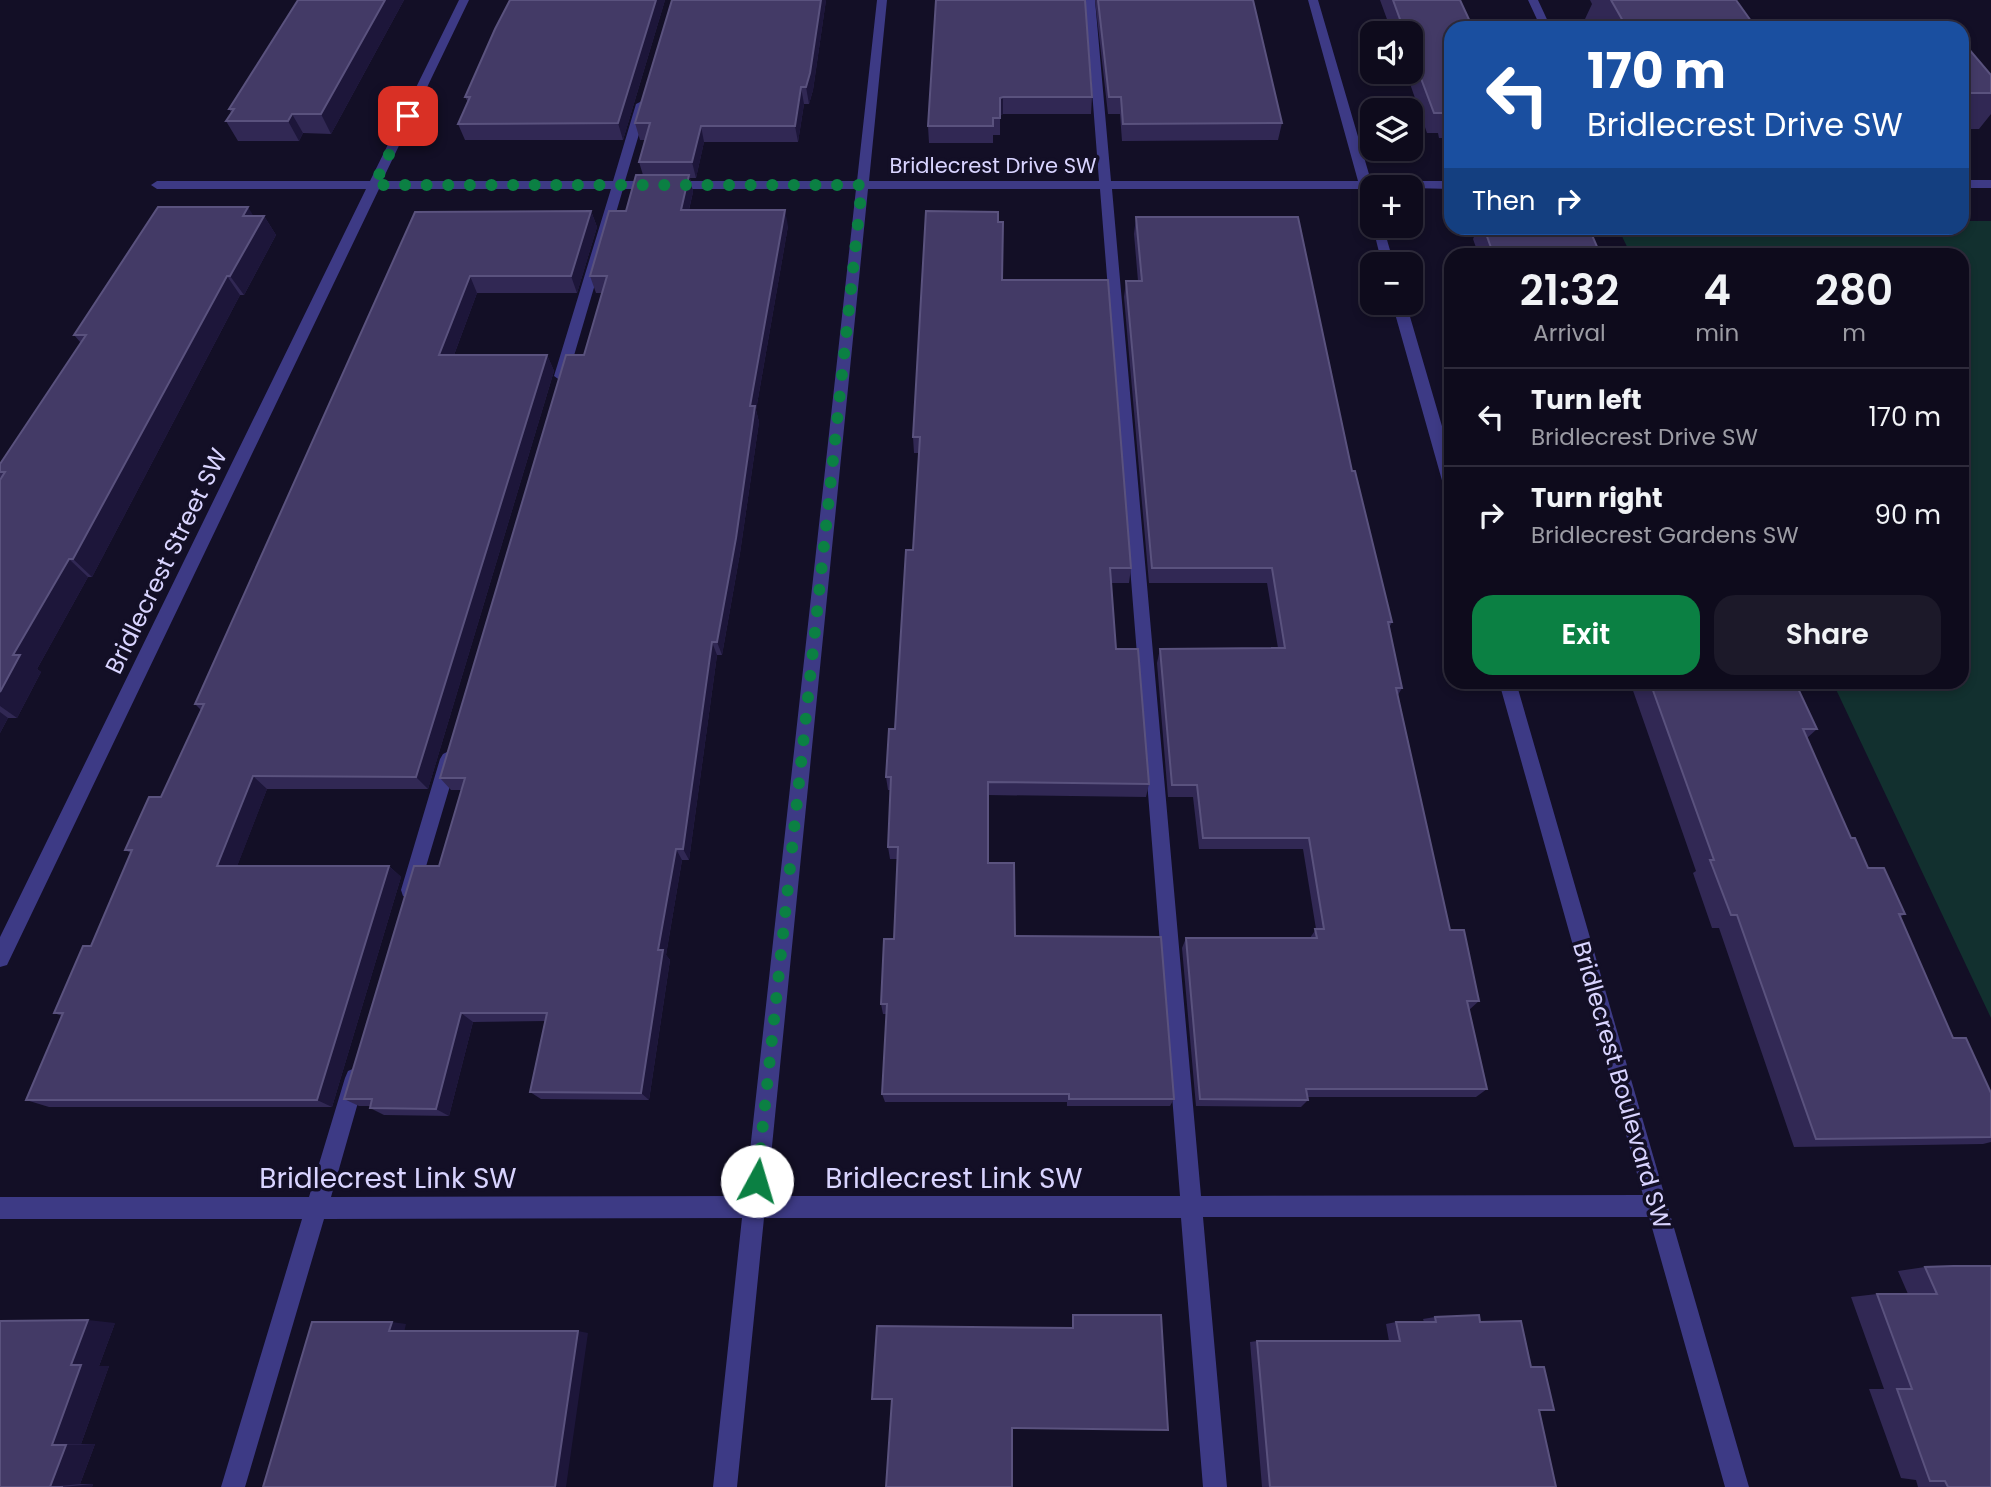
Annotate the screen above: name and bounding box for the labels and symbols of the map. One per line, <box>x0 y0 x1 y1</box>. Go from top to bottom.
pin <box>378 86 438 146</box>
street label: Bridlecrest Drive SW <box>889 151 1097 180</box>
street label: Bridlecrest Street SW <box>97 443 235 679</box>
street label: Bridlecrest Boulevard SW <box>1565 937 1679 1233</box>
position arrow <box>720 1144 794 1218</box>
street label: Bridlecrest Link SW <box>259 1159 517 1198</box>
street label: Bridlecrest Link SW <box>825 1159 1083 1198</box>

